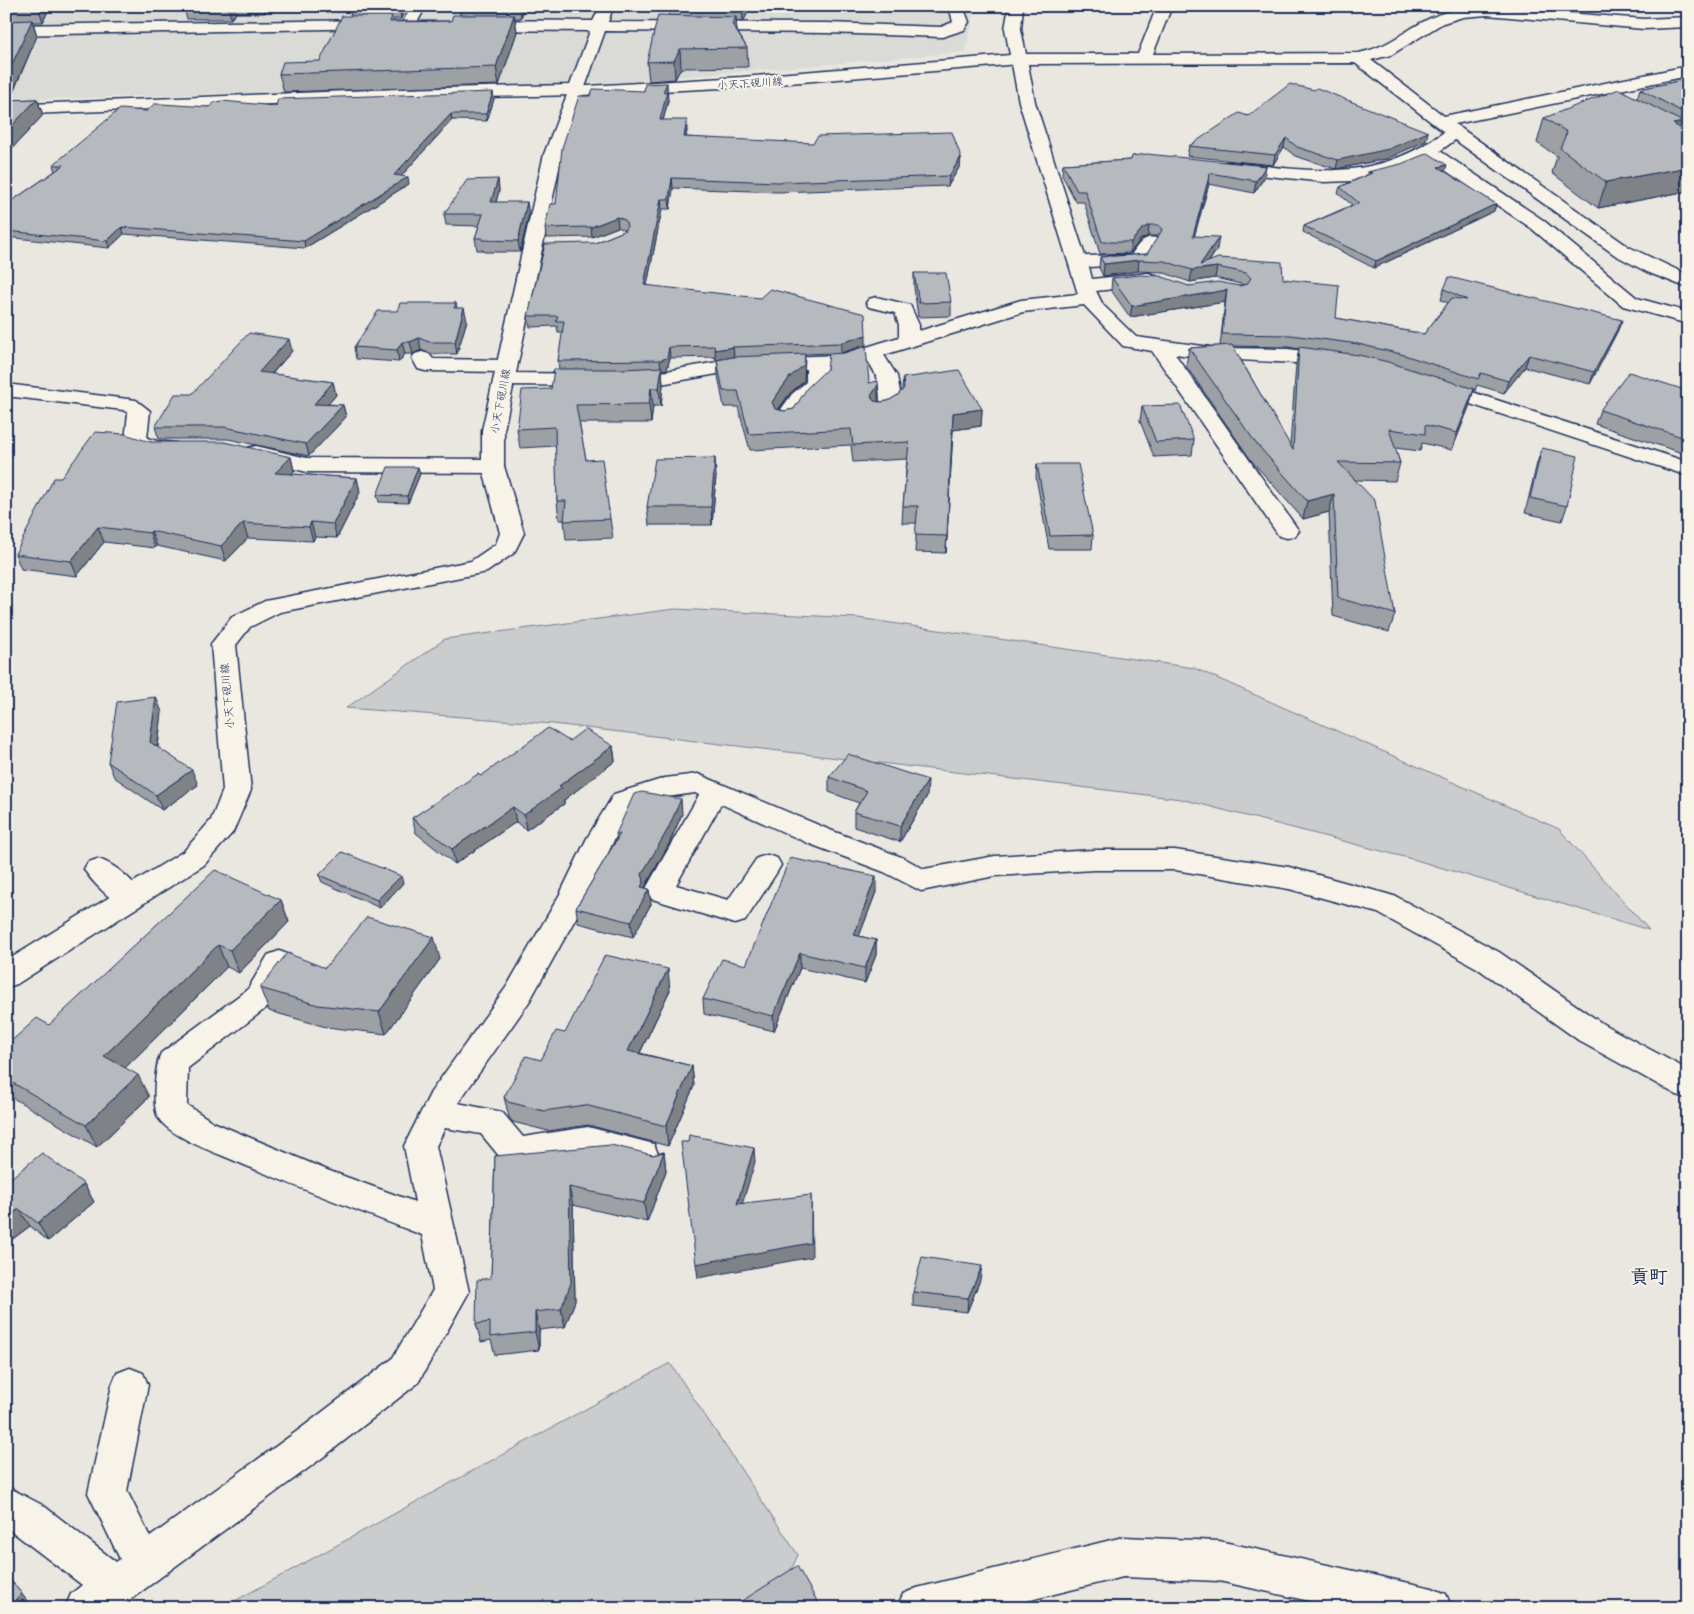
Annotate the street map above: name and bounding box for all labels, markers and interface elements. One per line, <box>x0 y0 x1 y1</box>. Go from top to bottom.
street label: 小天下硯川線 <box>717 73 783 92</box>
street label: 小天下硯川線 <box>486 367 513 435</box>
street label: 小天下硯川線 <box>216 663 237 730</box>
district label: 貢町 <box>1630 1263 1668 1288</box>

